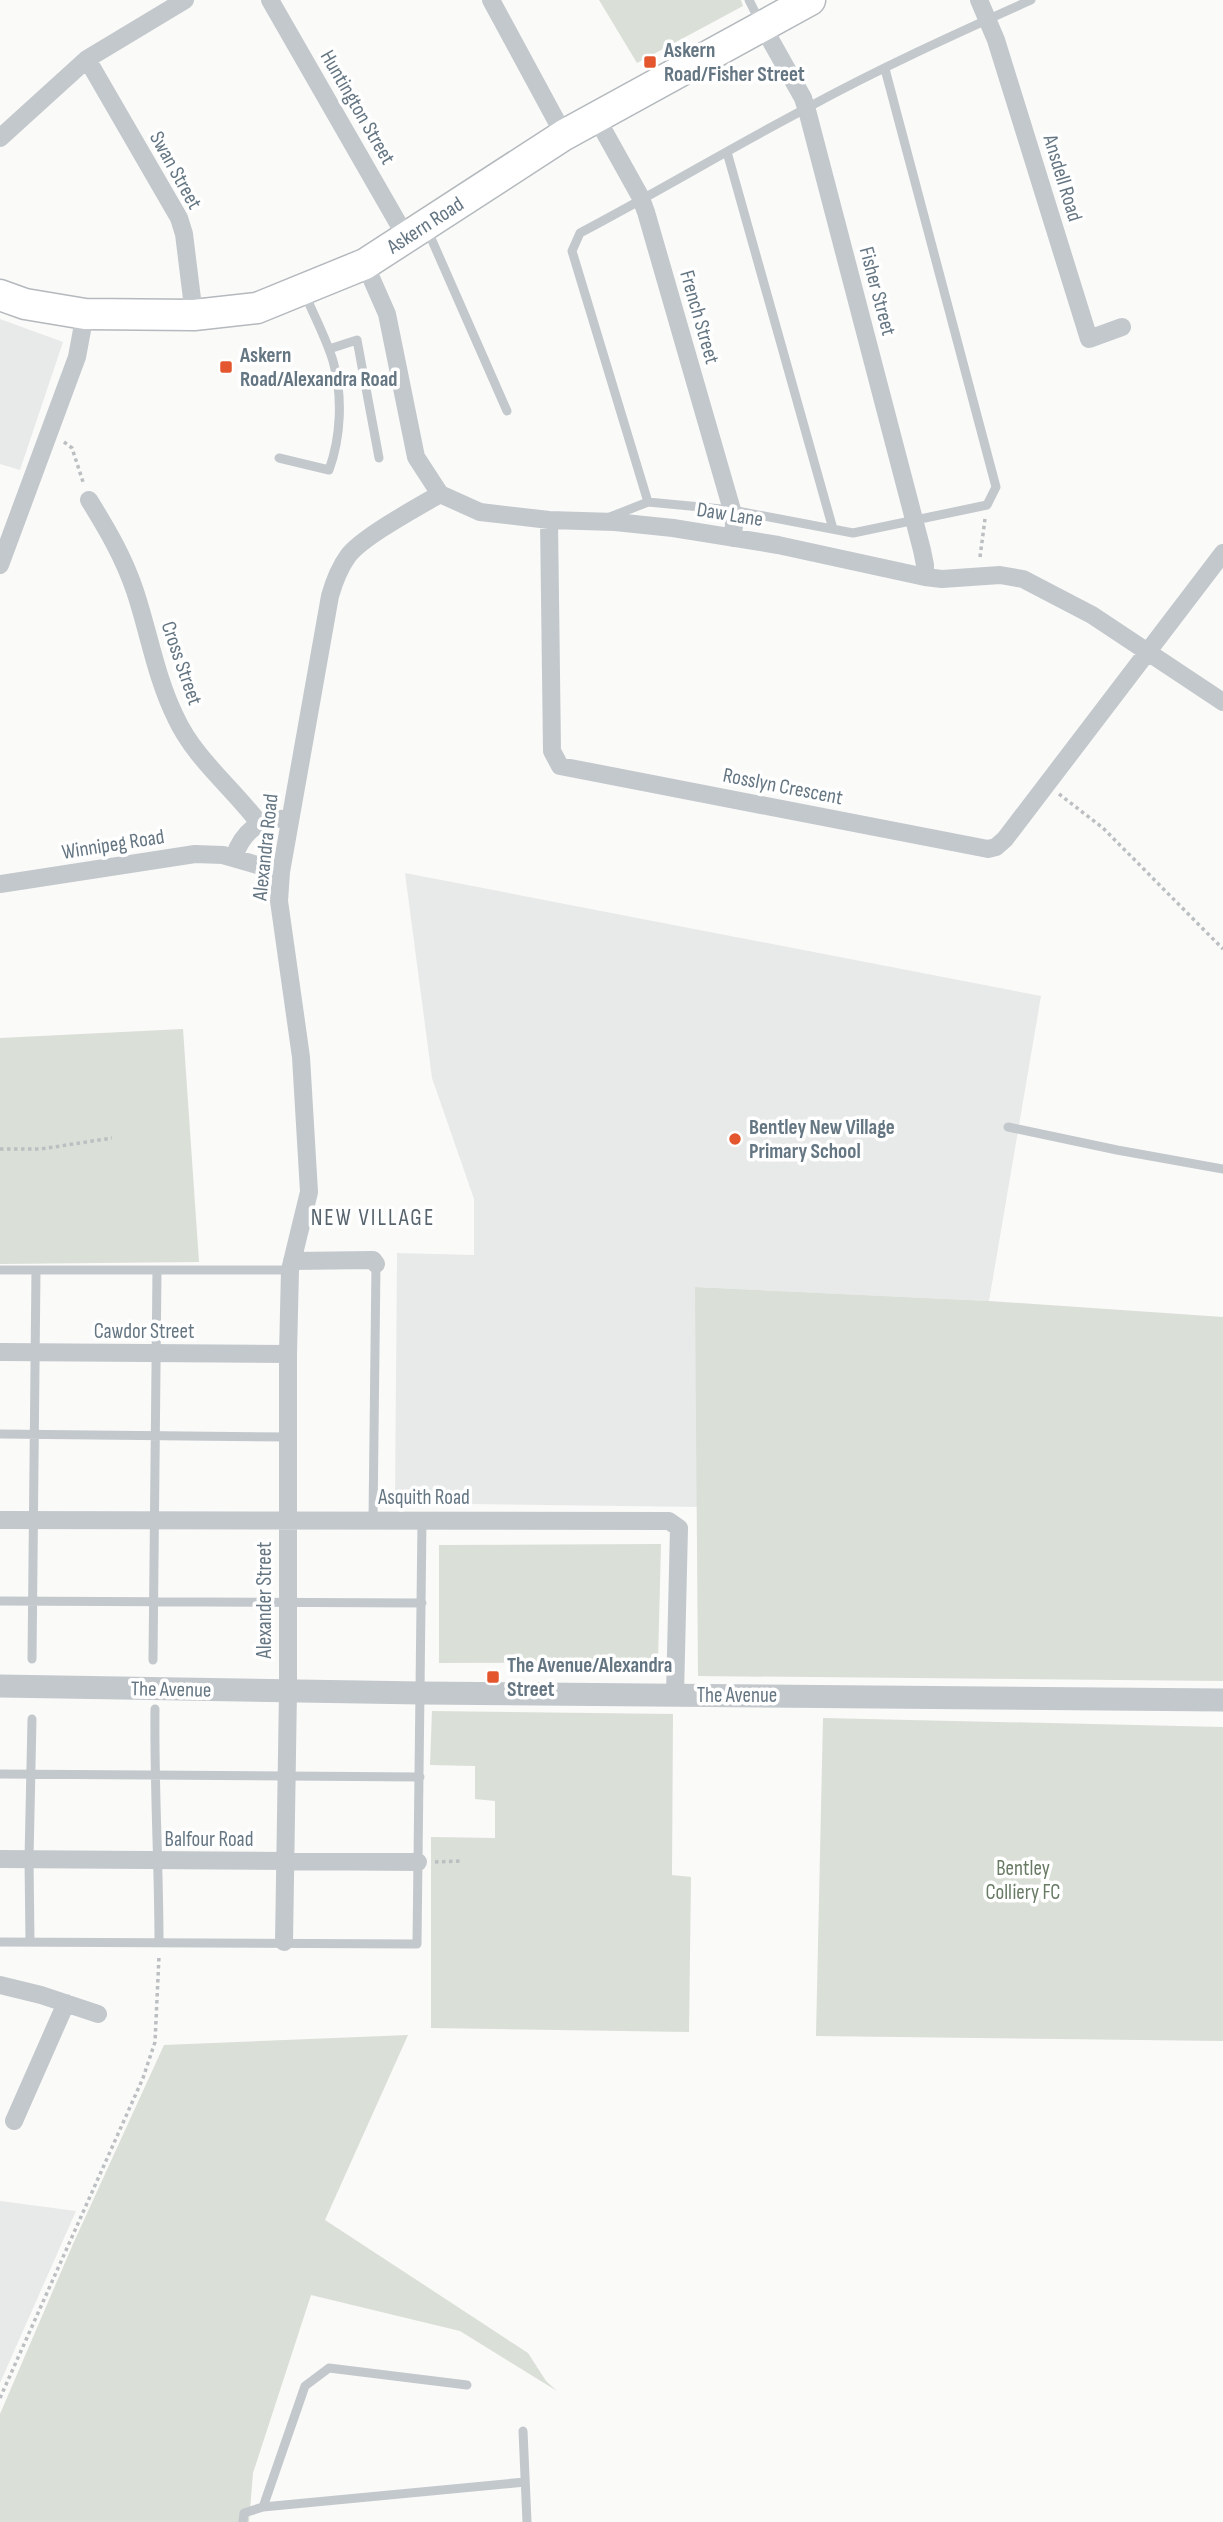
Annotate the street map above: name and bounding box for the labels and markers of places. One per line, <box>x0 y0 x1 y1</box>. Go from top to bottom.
place label: Askern Road/Fisher Street <box>663 38 805 87</box>
marker: Askern Road/Fisher Street <box>642 54 658 70</box>
place label: Askern Road/Alexandra Road <box>239 343 397 392</box>
marker: Askern Road/Alexandra Road <box>218 359 234 375</box>
place label: Bentley New Village Primary School <box>749 1115 895 1164</box>
marker: Bentley New Village Primary School <box>727 1131 743 1147</box>
place label: The Avenue/Alexandra Street <box>507 1653 672 1702</box>
marker: The Avenue/Alexandra Street <box>485 1669 501 1685</box>

